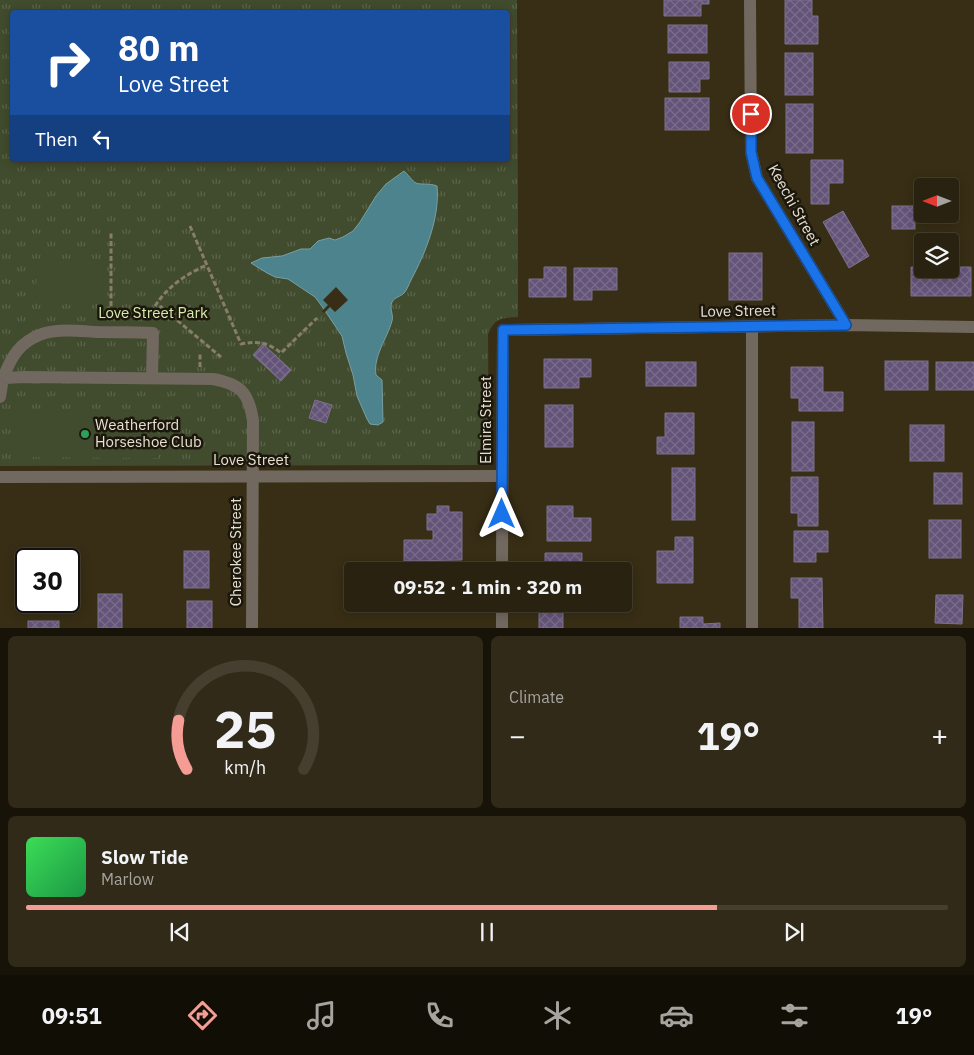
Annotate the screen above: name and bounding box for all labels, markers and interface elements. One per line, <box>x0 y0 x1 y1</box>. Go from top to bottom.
text: 80 m <box>118 25 200 71</box>
icon: right <box>35 30 100 95</box>
text: Love Street <box>118 69 229 98</box>
pin <box>730 93 772 135</box>
icon: arrive <box>737 100 765 128</box>
icon: left <box>88 125 116 153</box>
text: Then <box>35 127 78 151</box>
street label: Keechi Street <box>764 161 825 249</box>
north arrow <box>914 178 959 222</box>
map controls <box>914 178 959 278</box>
button: layers <box>914 233 959 278</box>
street label: Love Street <box>700 300 776 321</box>
park label: Love Street Park <box>98 303 208 322</box>
street label: Elmira Street <box>476 376 495 464</box>
place label: Weatherford Horseshoe Club <box>95 415 202 451</box>
marker: Weatherford Horseshoe Club <box>79 428 91 440</box>
street label: Love Street <box>213 450 289 469</box>
position arrow <box>475 487 527 539</box>
street label: Cherokee Street <box>226 498 245 606</box>
speed limit sign: 30 <box>15 548 80 613</box>
text: 09:52 · 1 min · 320 m <box>394 575 582 599</box>
text: Climate <box>509 687 564 707</box>
text: 25 <box>214 695 277 762</box>
text: 19° <box>697 711 760 760</box>
text: − <box>509 717 526 754</box>
text: + <box>931 717 948 754</box>
text: km/h <box>225 756 267 779</box>
text: Slow Tide <box>101 845 188 869</box>
text: Marlow <box>101 869 154 889</box>
icon: previous <box>166 918 194 946</box>
icon: pause <box>473 918 501 946</box>
icon: next <box>780 918 808 946</box>
icon: directions <box>185 998 220 1033</box>
icon: music <box>304 998 339 1033</box>
icon: phone <box>422 998 457 1033</box>
icon: climate <box>540 998 575 1033</box>
icon: car <box>659 998 694 1033</box>
icon: filters <box>777 998 812 1033</box>
text: 09:51 <box>42 1001 102 1030</box>
text: 19° <box>895 1001 932 1030</box>

